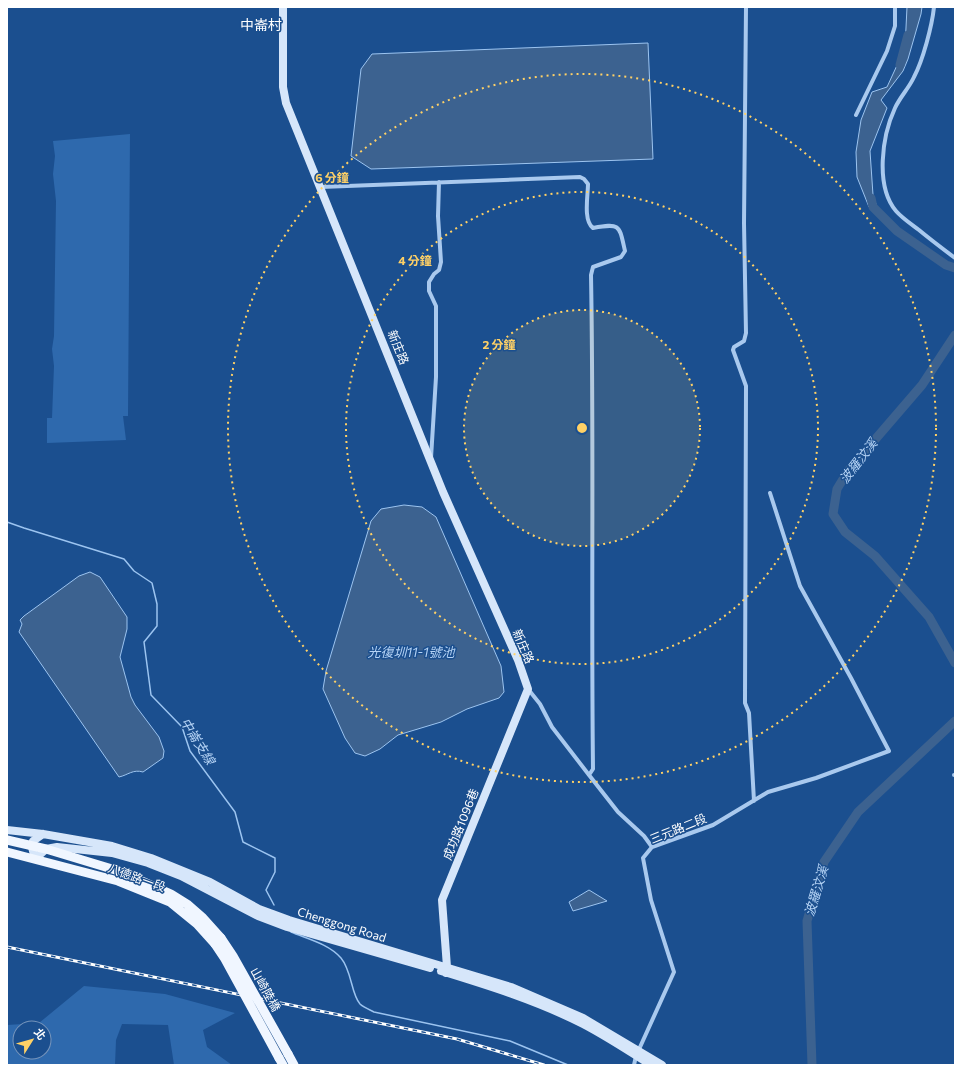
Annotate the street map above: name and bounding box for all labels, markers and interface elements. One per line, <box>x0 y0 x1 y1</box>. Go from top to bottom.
district label: 中崙村 <box>240 16 282 33</box>
text: 6 分鐘 <box>315 170 349 184</box>
text: 4 分鐘 <box>398 253 432 267</box>
street label: 新庄路 <box>386 328 412 366</box>
text: 2 分鐘 <box>482 337 516 351</box>
centre of rings <box>575 421 589 435</box>
water label: 波羅汶溪 <box>836 434 882 486</box>
street label: 新庄路 <box>511 627 537 665</box>
water label: 光復圳11-1號池 <box>367 644 457 660</box>
water label: 中崙支線 <box>177 715 220 769</box>
street label: 成功路1096巷 <box>439 786 481 862</box>
street label: 三元路二段 <box>648 810 708 846</box>
street label: 八德路一段 <box>106 860 168 894</box>
water label: 波羅汶溪 <box>801 862 832 918</box>
street label: Chenggong Road <box>296 904 388 944</box>
street label: 山崎陸橋 <box>248 965 284 1013</box>
north arrow <box>12 1020 52 1060</box>
text: 北 <box>32 1025 49 1042</box>

